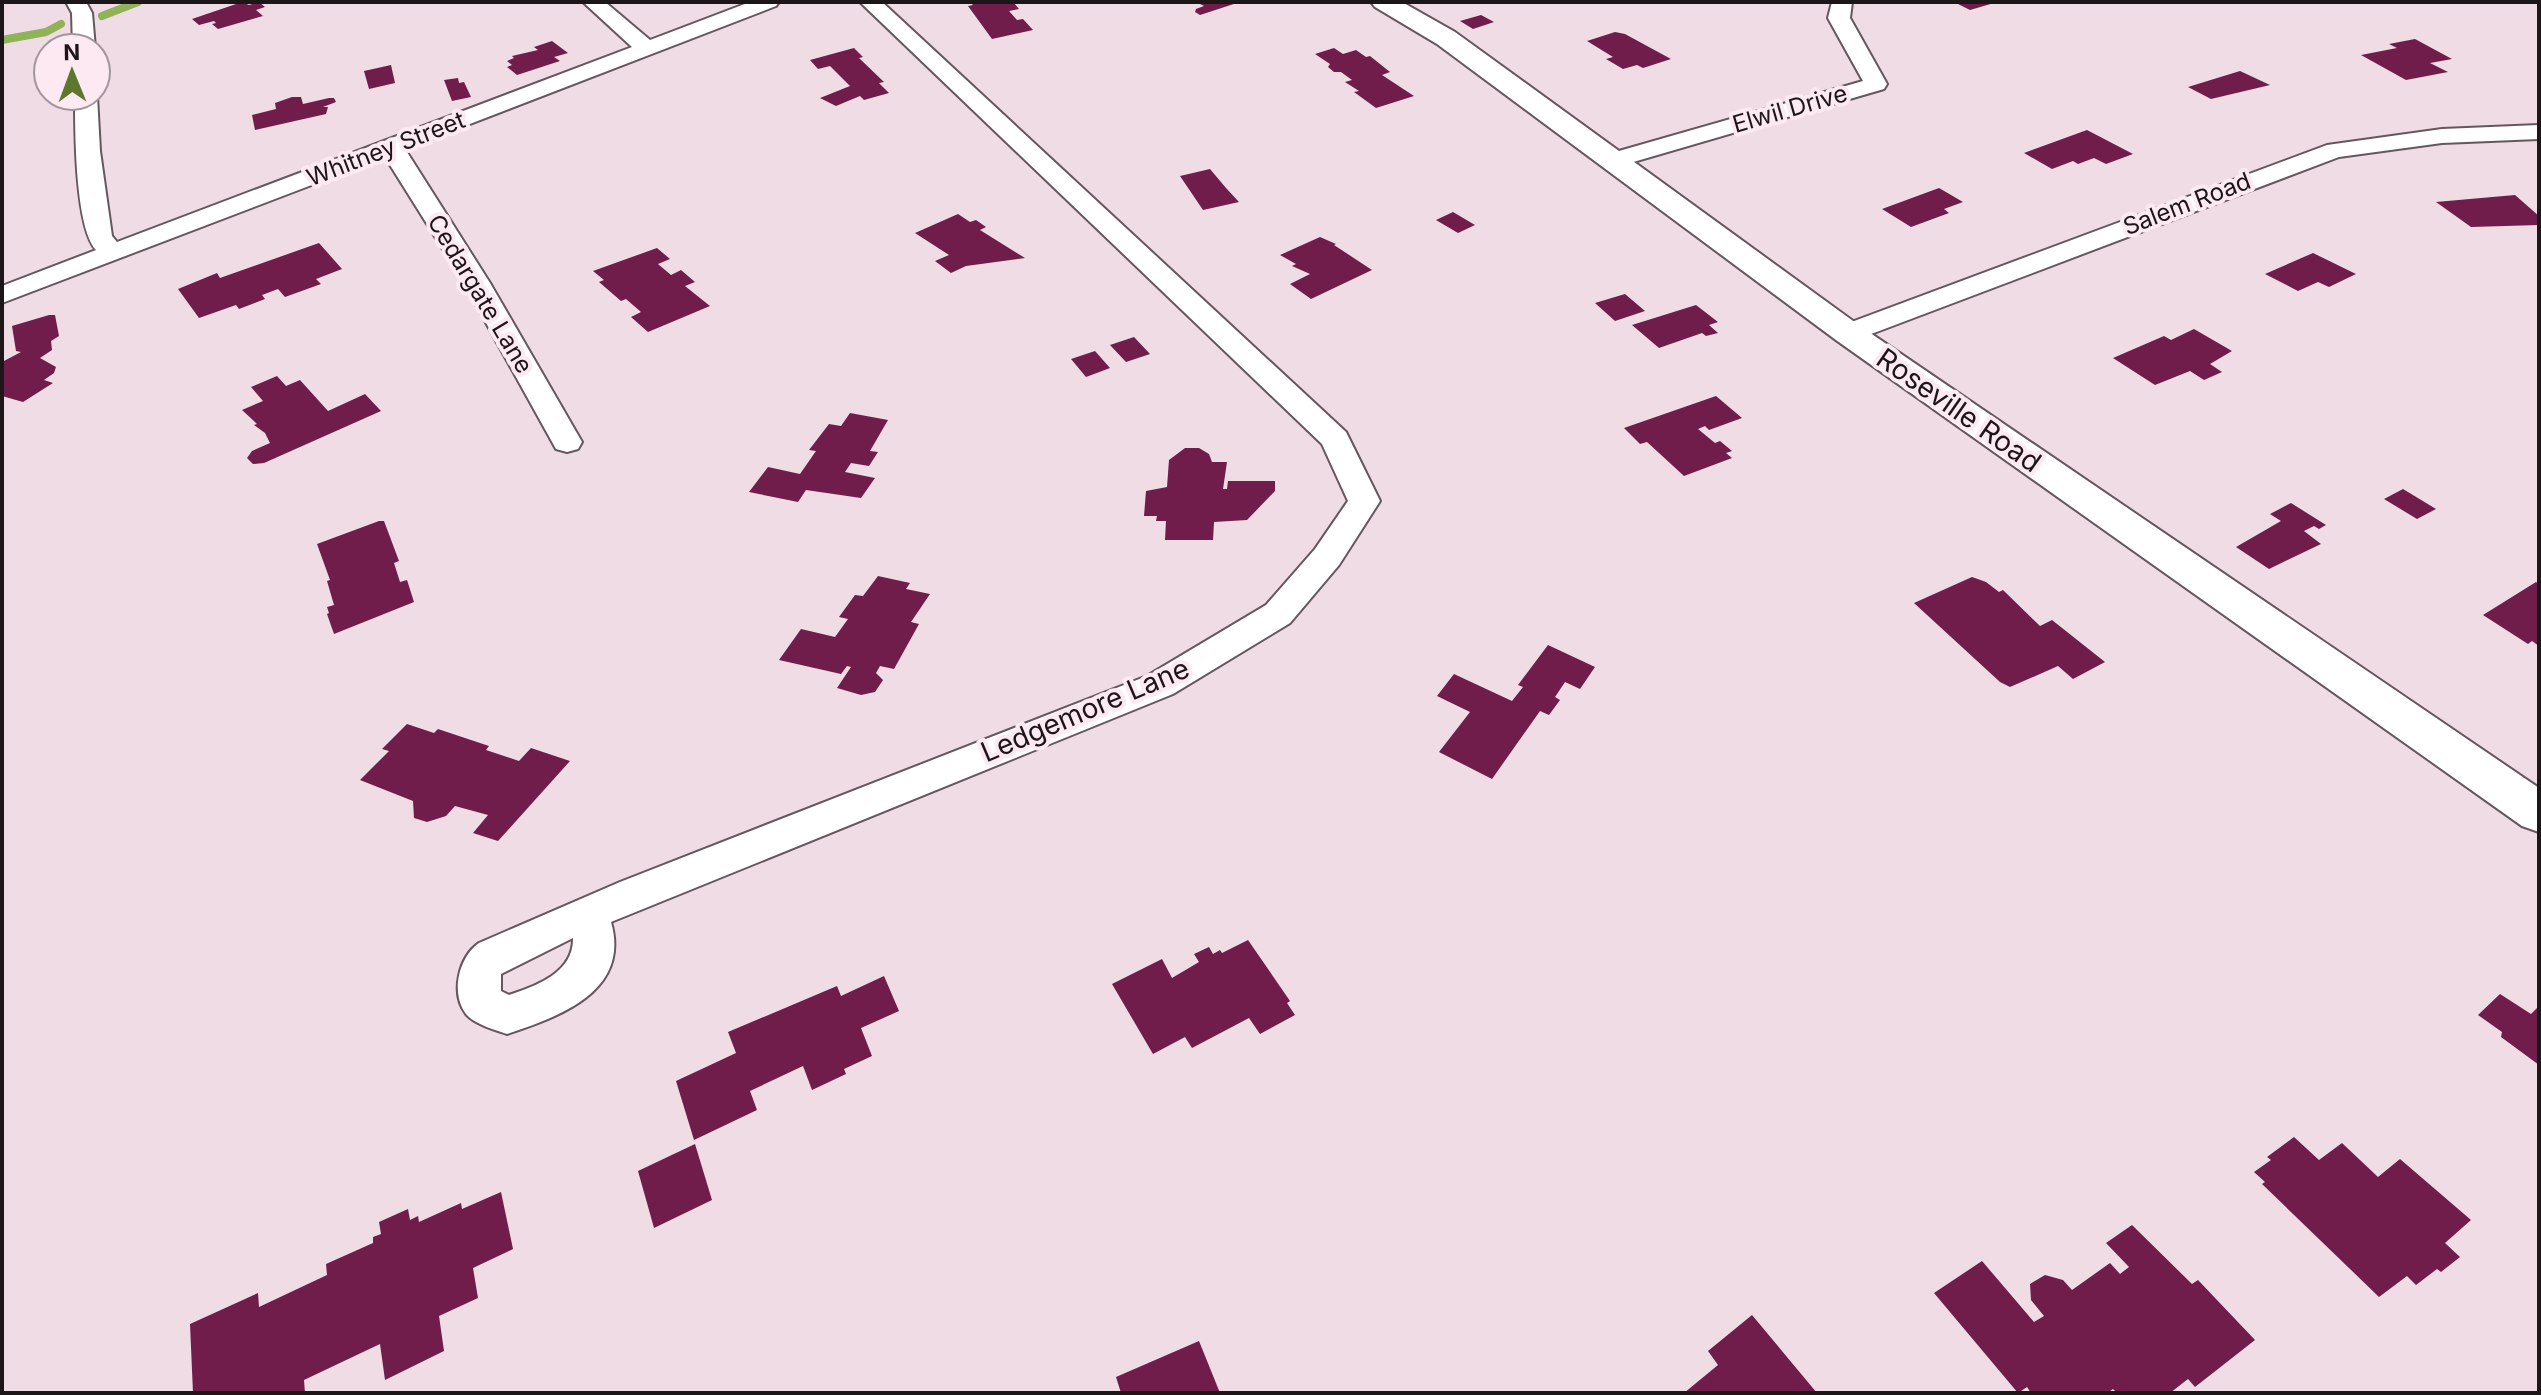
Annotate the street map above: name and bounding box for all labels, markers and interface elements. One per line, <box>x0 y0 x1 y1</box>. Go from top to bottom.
north arrow <box>32 32 112 112</box>
text: N <box>63 39 80 65</box>
street label: Elwil Drive <box>1729 78 1850 139</box>
street label: Whitney Street <box>303 105 469 192</box>
street label: Salem Road <box>2119 166 2255 241</box>
street label: Cedargate Lane <box>422 209 539 378</box>
street label: Roseville Road <box>1870 341 2048 479</box>
street label: Ledgemore Lane <box>976 651 1194 769</box>

